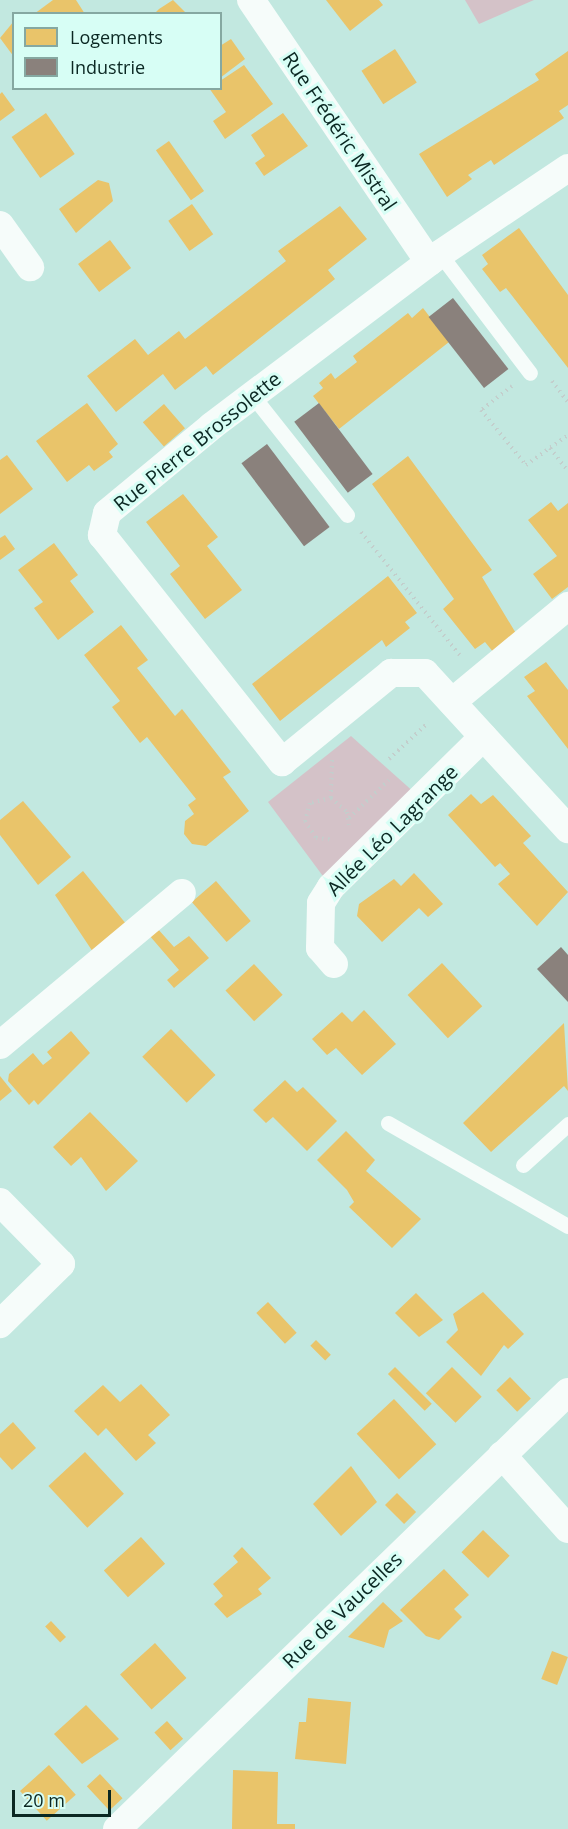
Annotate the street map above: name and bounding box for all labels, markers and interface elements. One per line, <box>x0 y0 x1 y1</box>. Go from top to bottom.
legend <box>12 12 222 90</box>
text: Logements <box>70 25 163 49</box>
street label: Rue Frédéric Mistral <box>278 47 402 215</box>
text: Industrie <box>70 55 145 79</box>
street label: Rue Pierre Brossolette <box>109 366 285 516</box>
street label: Allée Léo Lagrange <box>322 760 462 900</box>
street label: Rue de Vaucelles <box>277 1547 407 1673</box>
scale bar <box>15 1778 114 1816</box>
text: 20 m <box>23 1788 65 1812</box>

